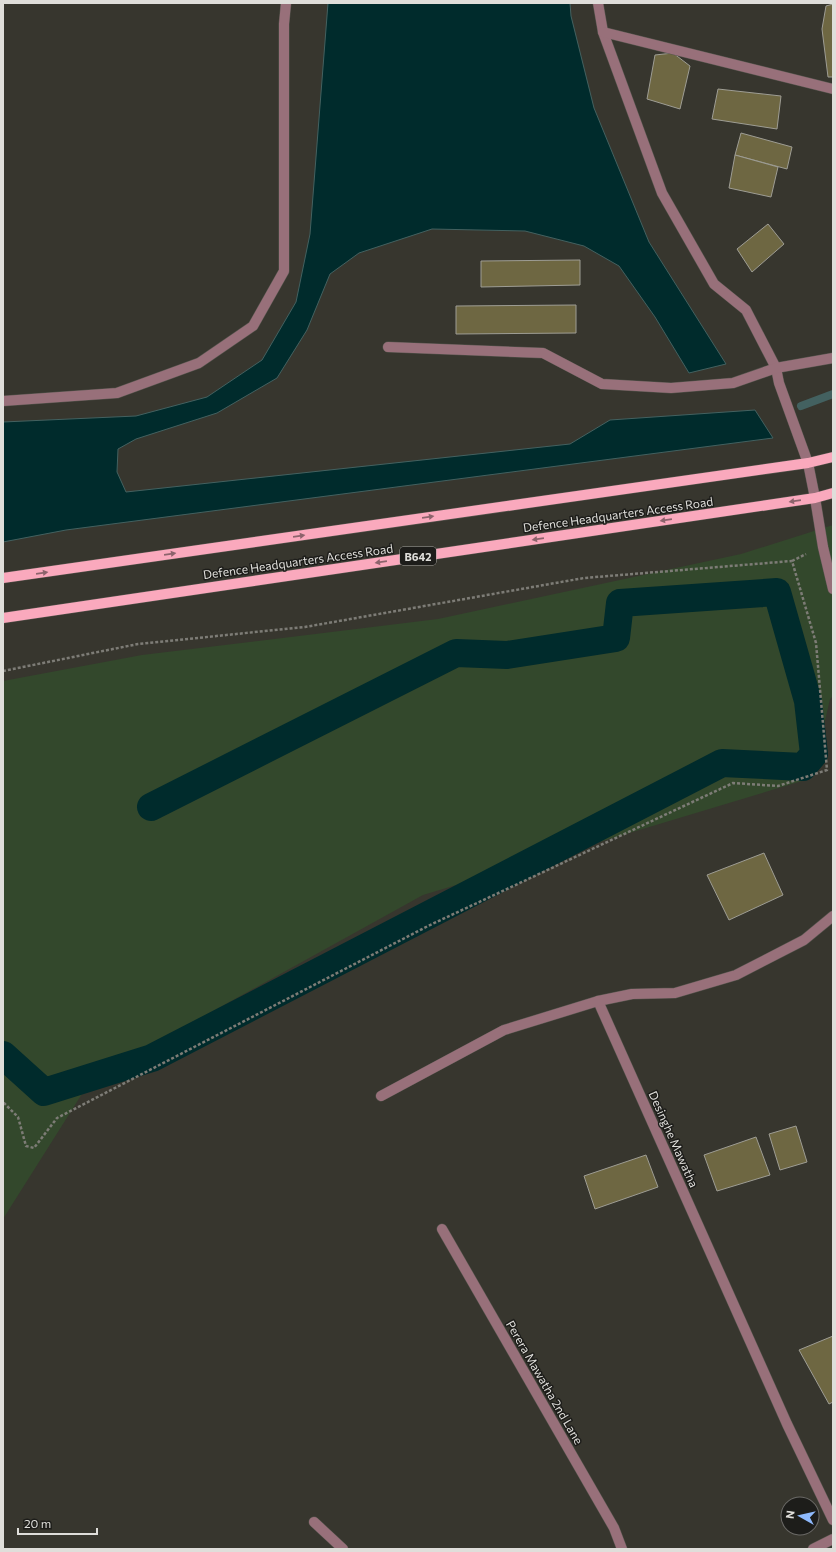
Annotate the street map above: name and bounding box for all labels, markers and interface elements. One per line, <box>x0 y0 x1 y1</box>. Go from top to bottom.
street label: Defence Headquarters Access Road <box>522 494 714 534</box>
one-way arrow <box>789 498 801 504</box>
one-way arrow <box>422 514 434 520</box>
one-way arrow <box>660 517 672 523</box>
one-way arrow <box>293 533 305 539</box>
one-way arrow <box>531 536 544 542</box>
street label: Defence Headquarters Access Road <box>202 541 394 581</box>
road number: B642 <box>400 547 436 565</box>
one-way arrow <box>164 551 176 557</box>
one-way arrow <box>375 559 387 565</box>
one-way arrow <box>36 570 48 576</box>
street label: Desinghe Mawatha <box>646 1089 702 1189</box>
street label: Perera Mawatha 2nd Lane <box>504 1318 586 1446</box>
north arrow <box>780 1496 820 1536</box>
scale bar <box>18 1510 97 1536</box>
text: N <box>783 1510 797 1520</box>
text: 20 m <box>24 1516 51 1530</box>

